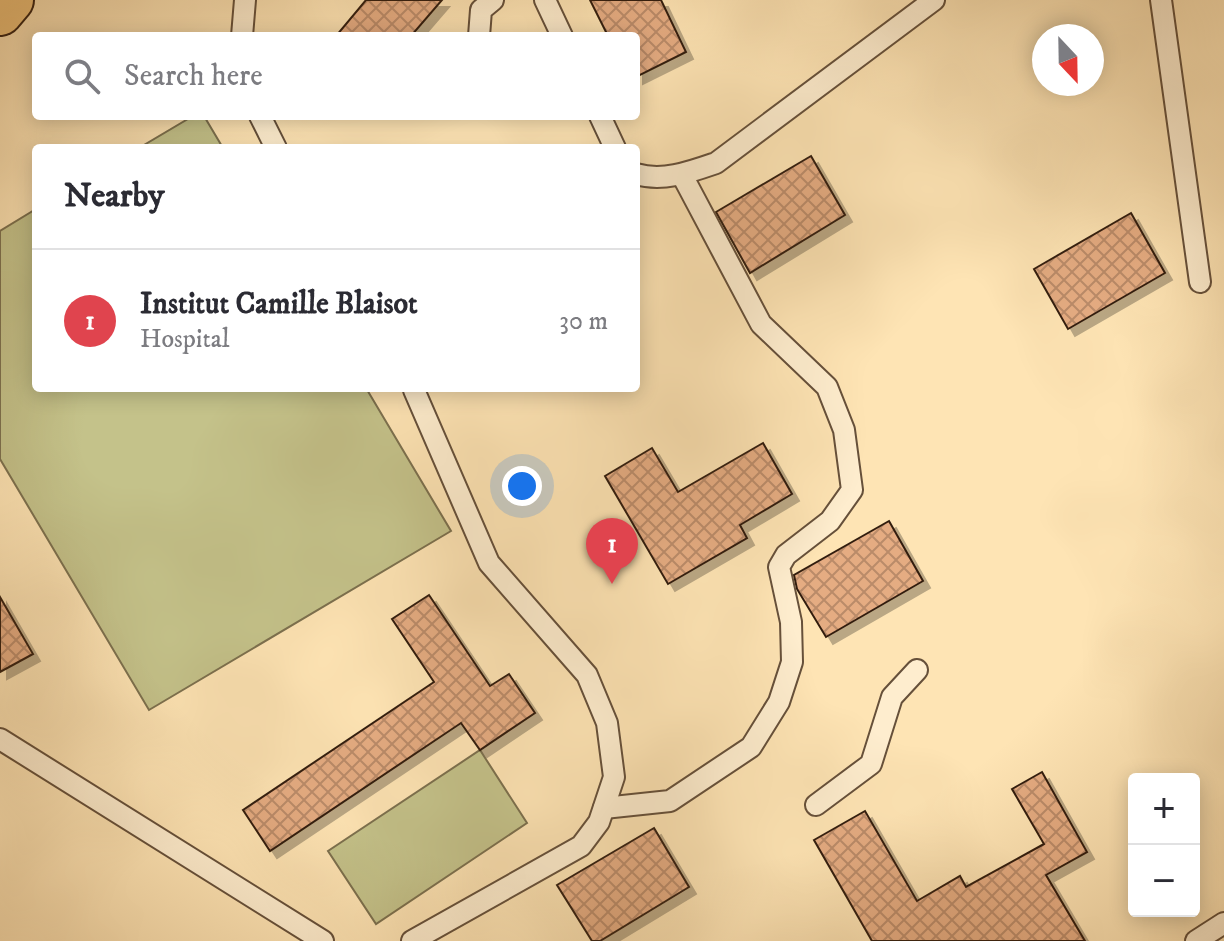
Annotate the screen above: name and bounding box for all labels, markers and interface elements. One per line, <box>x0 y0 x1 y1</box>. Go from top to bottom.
north arrow <box>1032 24 1104 96</box>
search box <box>32 32 640 120</box>
icon: search <box>60 54 104 98</box>
text: Search here <box>124 58 263 95</box>
text: Nearby <box>64 175 165 217</box>
text: Institut Camille Blaisot <box>140 286 418 323</box>
text: 1 <box>85 305 95 338</box>
text: 30 m <box>559 305 608 338</box>
text: Hospital <box>140 323 230 356</box>
your location <box>502 466 542 506</box>
pin: 1 <box>586 518 638 584</box>
map controls <box>1128 773 1200 917</box>
button: + <box>1128 773 1200 845</box>
button: − <box>1128 845 1200 917</box>

